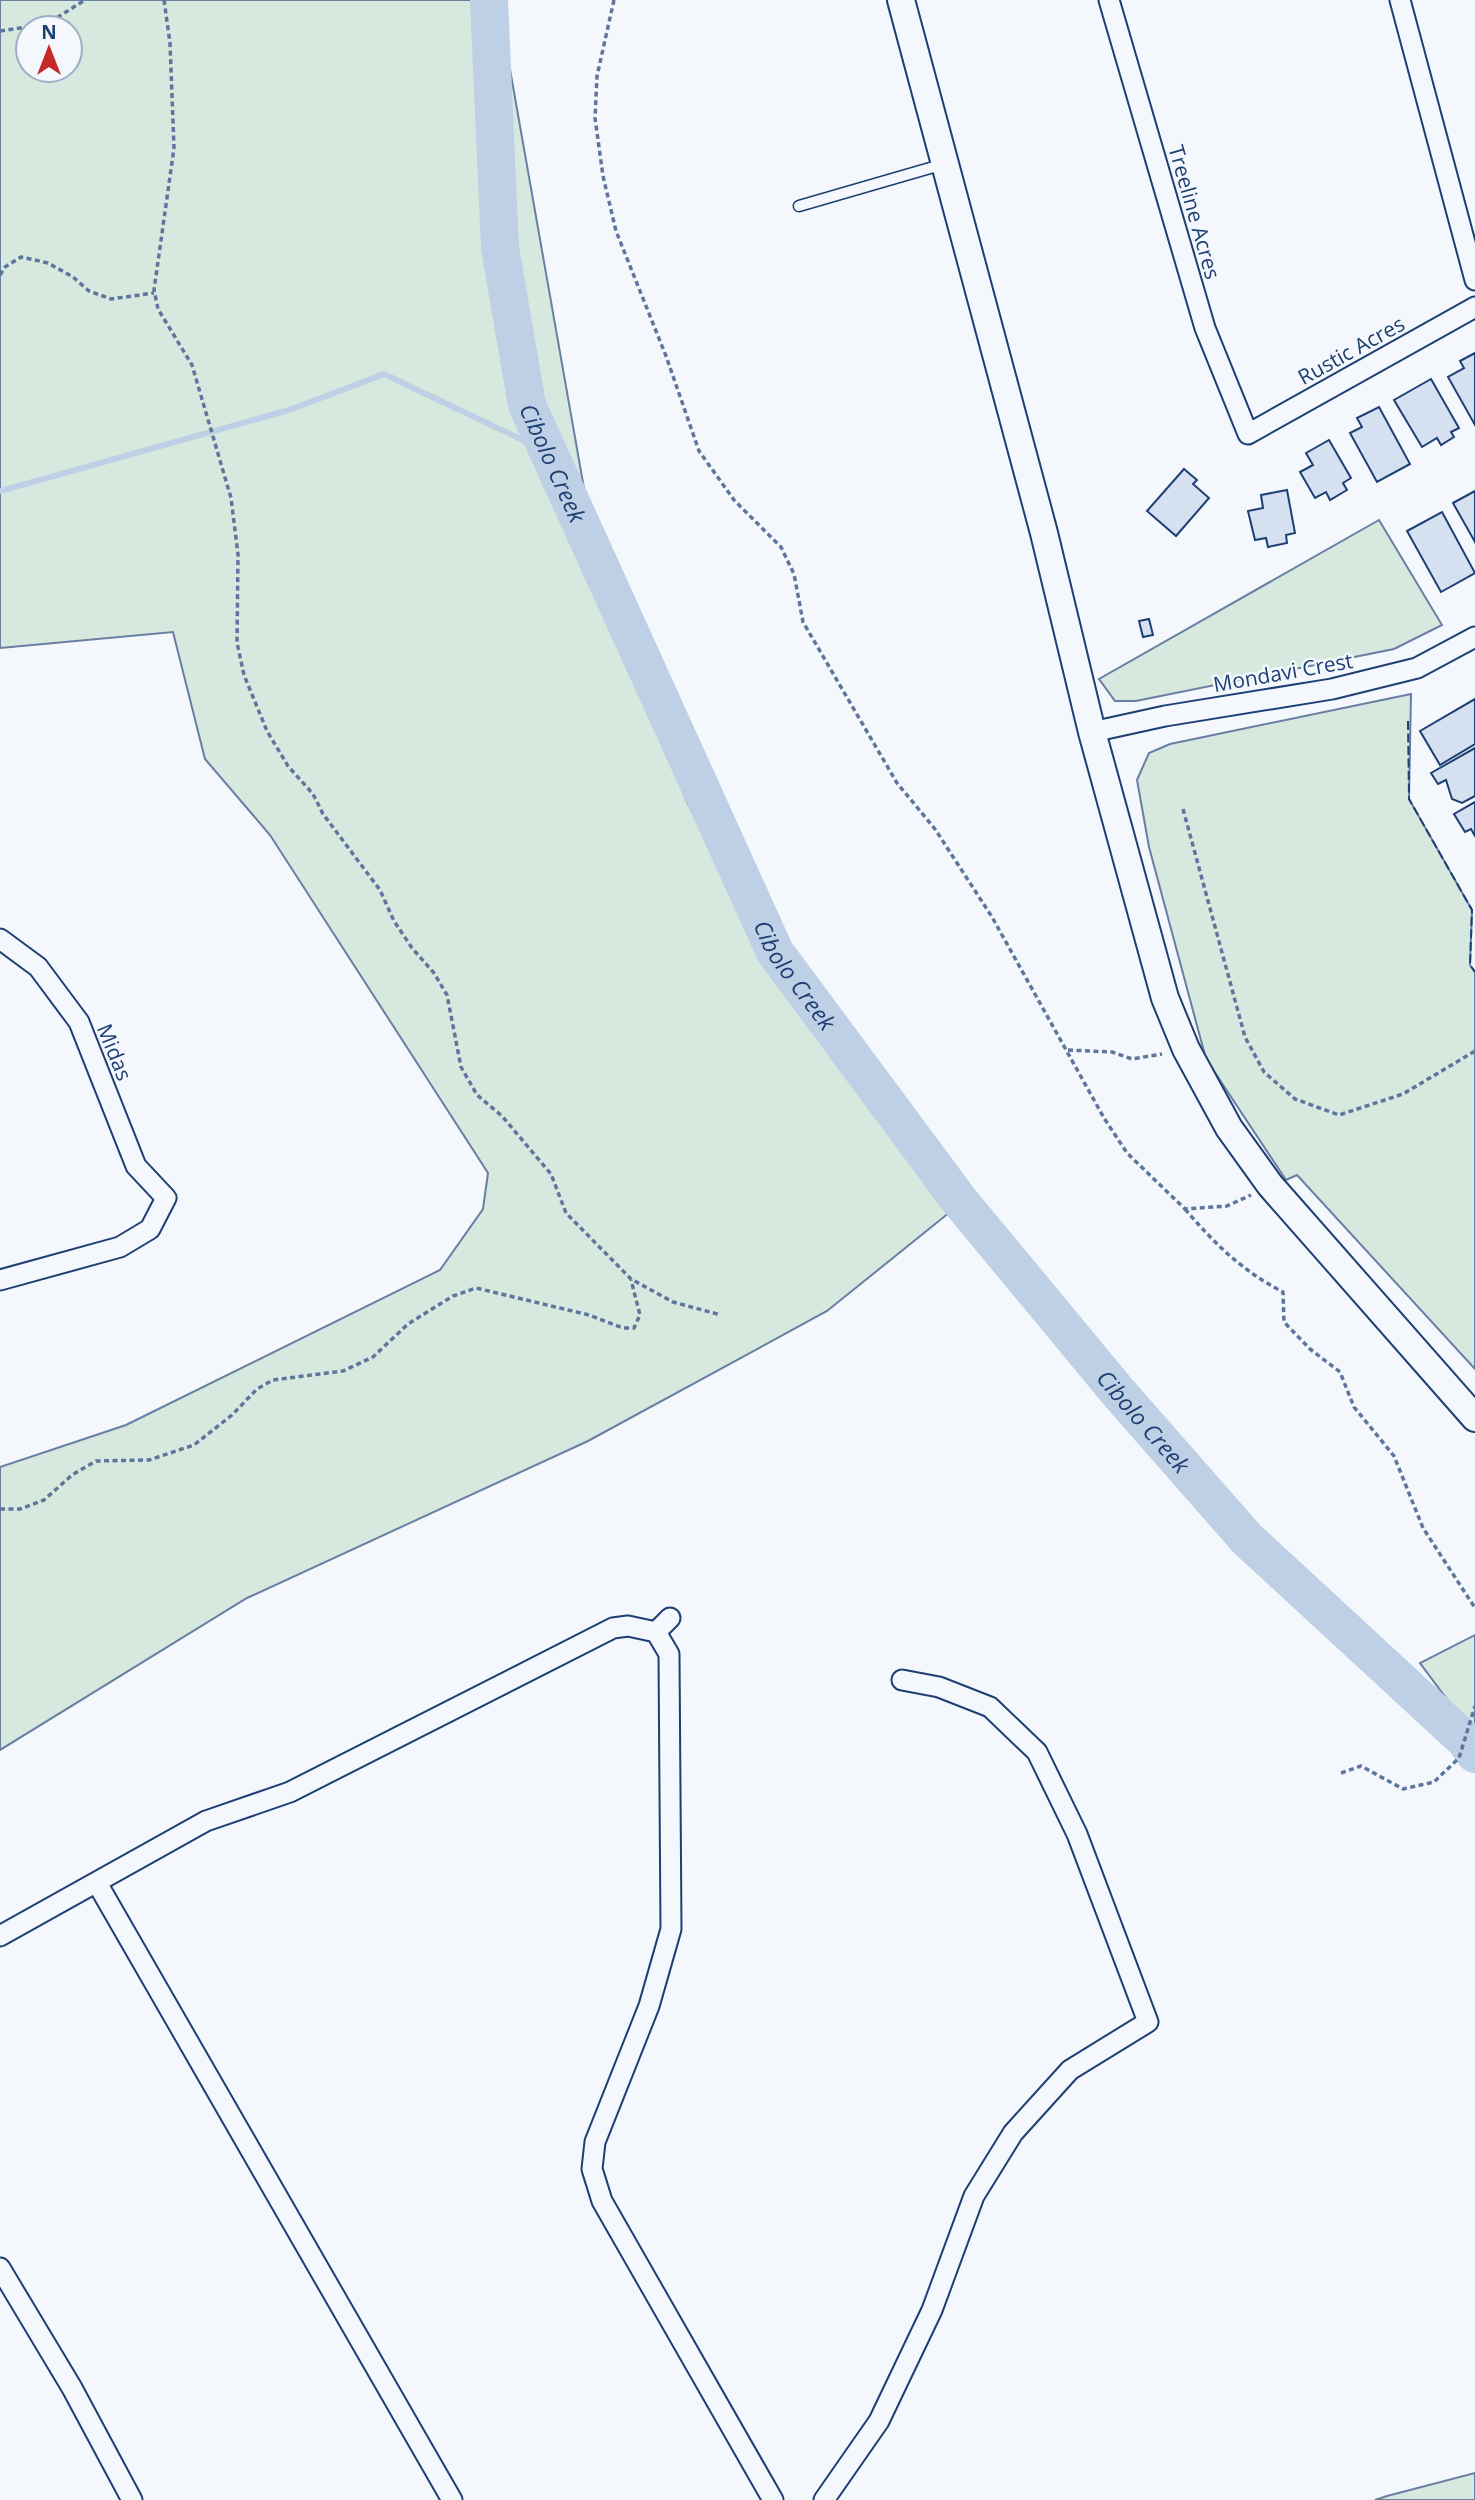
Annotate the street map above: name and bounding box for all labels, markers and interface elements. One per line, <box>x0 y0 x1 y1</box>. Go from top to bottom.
north arrow <box>14 14 84 84</box>
text: N <box>41 19 57 45</box>
street label: Treeline Acres <box>1162 142 1228 282</box>
street label: Rustic Acres <box>1293 309 1409 391</box>
water label: Cibolo Creek <box>512 398 594 528</box>
street label: Mondavi Crest <box>1211 646 1355 698</box>
water label: Cibolo Creek <box>747 915 844 1037</box>
street label: Midas <box>91 1020 139 1084</box>
water label: Cibolo Creek <box>1090 1363 1198 1480</box>

